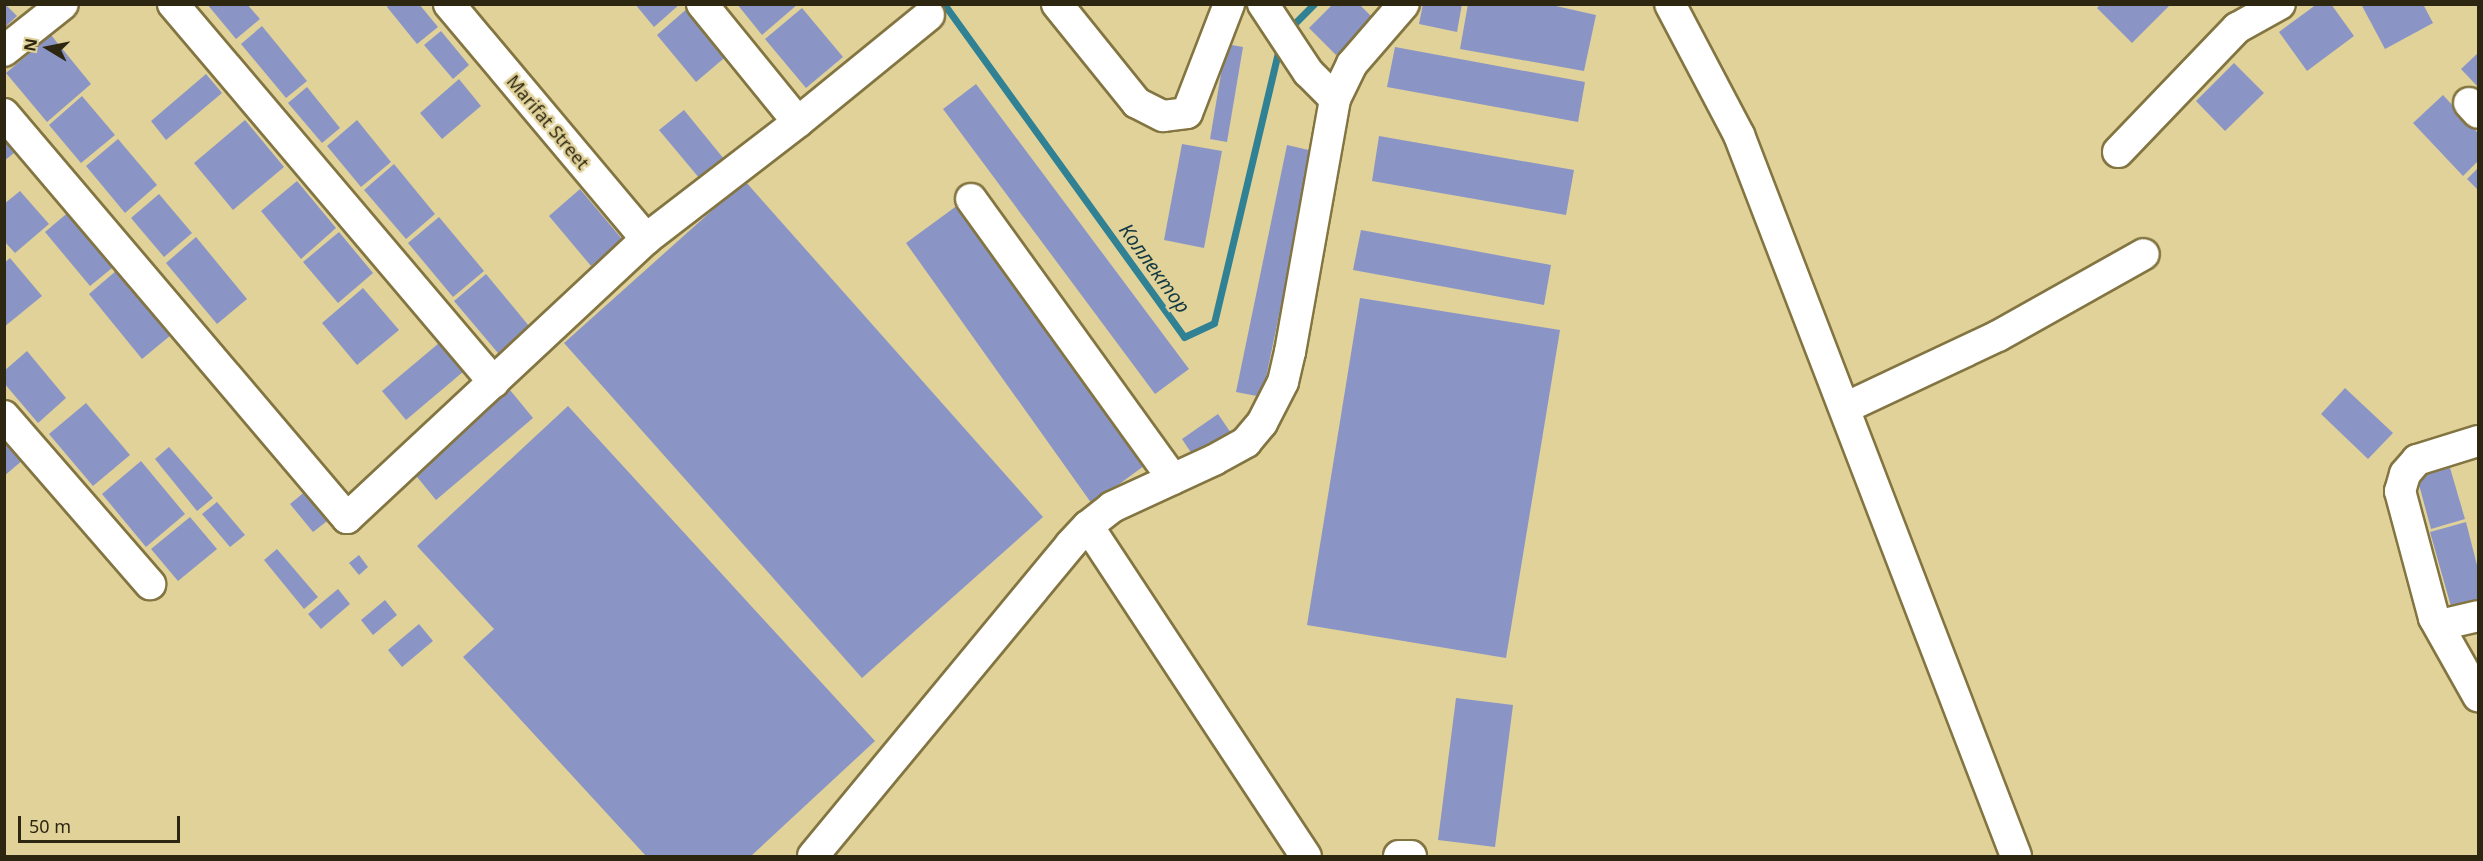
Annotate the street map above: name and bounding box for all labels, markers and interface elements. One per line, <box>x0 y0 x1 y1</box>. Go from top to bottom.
north arrow <box>18 18 78 78</box>
text: N <box>18 37 42 53</box>
street label: Marifat Street <box>502 71 594 173</box>
water label: Коллектор <box>1115 219 1195 317</box>
scale bar <box>21 804 183 842</box>
text: 50 m <box>29 814 71 838</box>

